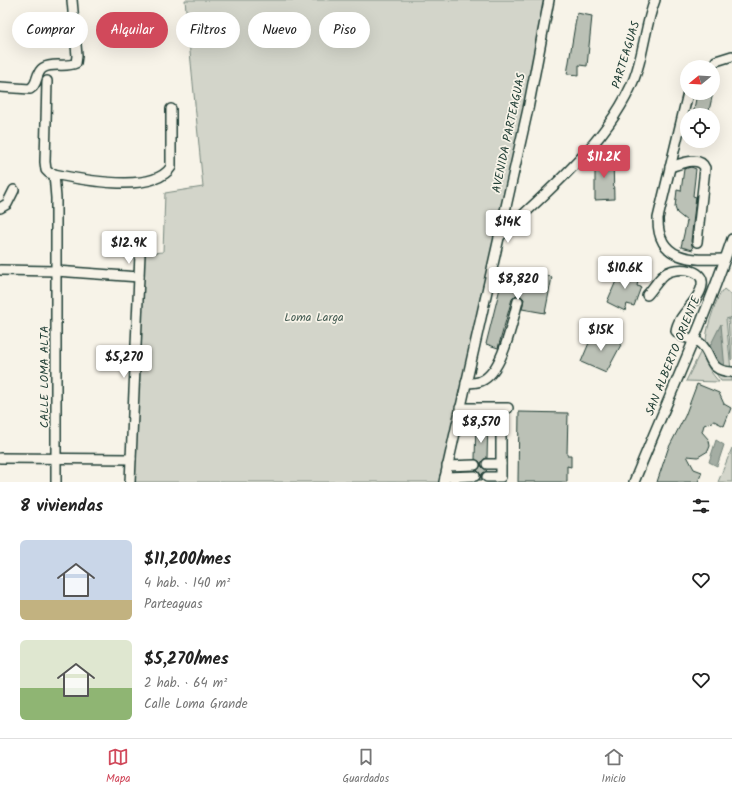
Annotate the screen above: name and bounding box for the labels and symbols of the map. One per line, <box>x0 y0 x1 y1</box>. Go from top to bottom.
street label: PARTEAGUAS <box>607 18 645 91</box>
north arrow <box>680 60 720 100</box>
street label: AVENIDA PARTEAGUAS <box>487 71 531 195</box>
pin: $11.2K <box>571 145 637 179</box>
pin: $14K <box>484 210 532 244</box>
pin: $12.9K <box>96 231 162 265</box>
pin: $10.6K <box>592 256 658 290</box>
pin: $8,820 <box>485 267 551 301</box>
street label: SAN ALBERTO ORIENTE <box>640 292 706 419</box>
park label: Loma Larga <box>284 308 344 327</box>
pin: $15K <box>577 318 625 352</box>
street label: CALLE LOMA ALTA <box>35 326 54 428</box>
pin: $5,270 <box>91 345 157 379</box>
pin: $8,570 <box>448 410 514 444</box>

